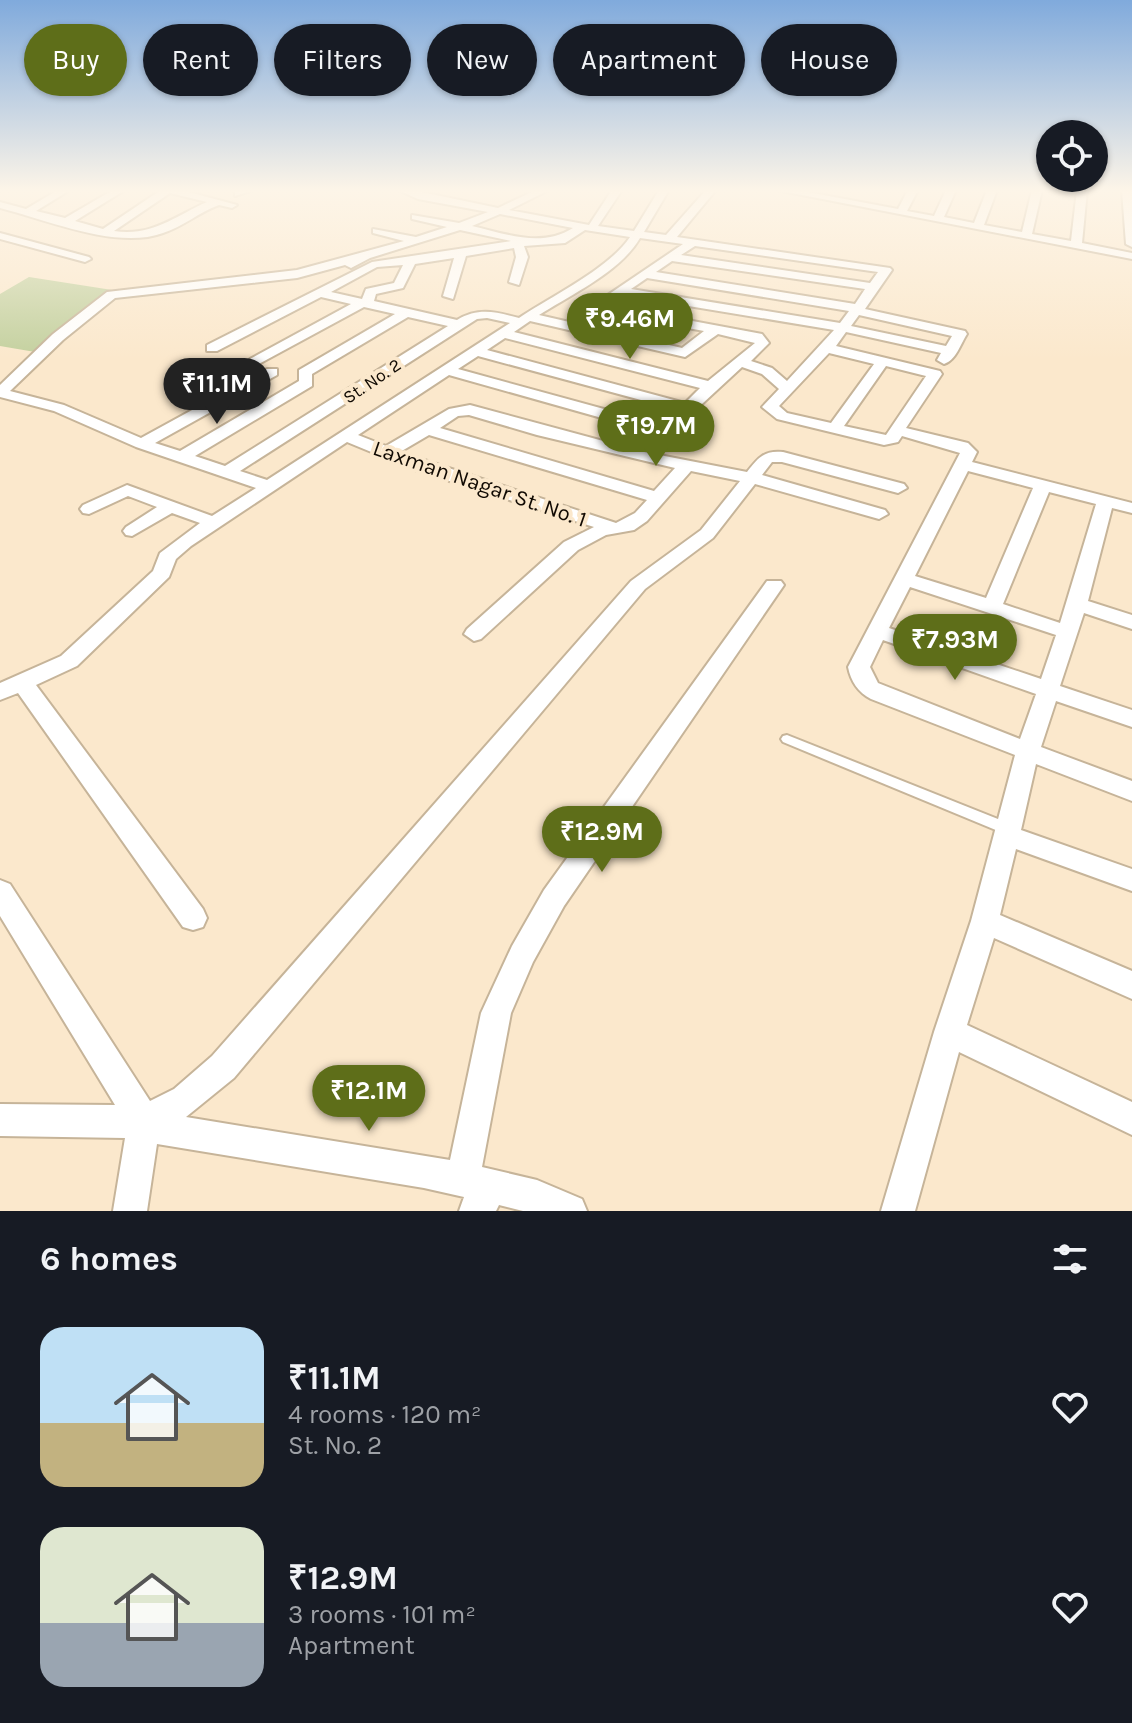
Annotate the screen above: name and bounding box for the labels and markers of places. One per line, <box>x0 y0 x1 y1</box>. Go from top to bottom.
pin: ₹9.46M <box>565 293 695 361</box>
pin: ₹11.1M <box>152 358 282 426</box>
pin: ₹19.7M <box>591 400 721 468</box>
pin: ₹7.93M <box>890 614 1020 682</box>
pin: ₹12.9M <box>537 806 667 874</box>
pin: ₹12.1M <box>304 1065 434 1133</box>

